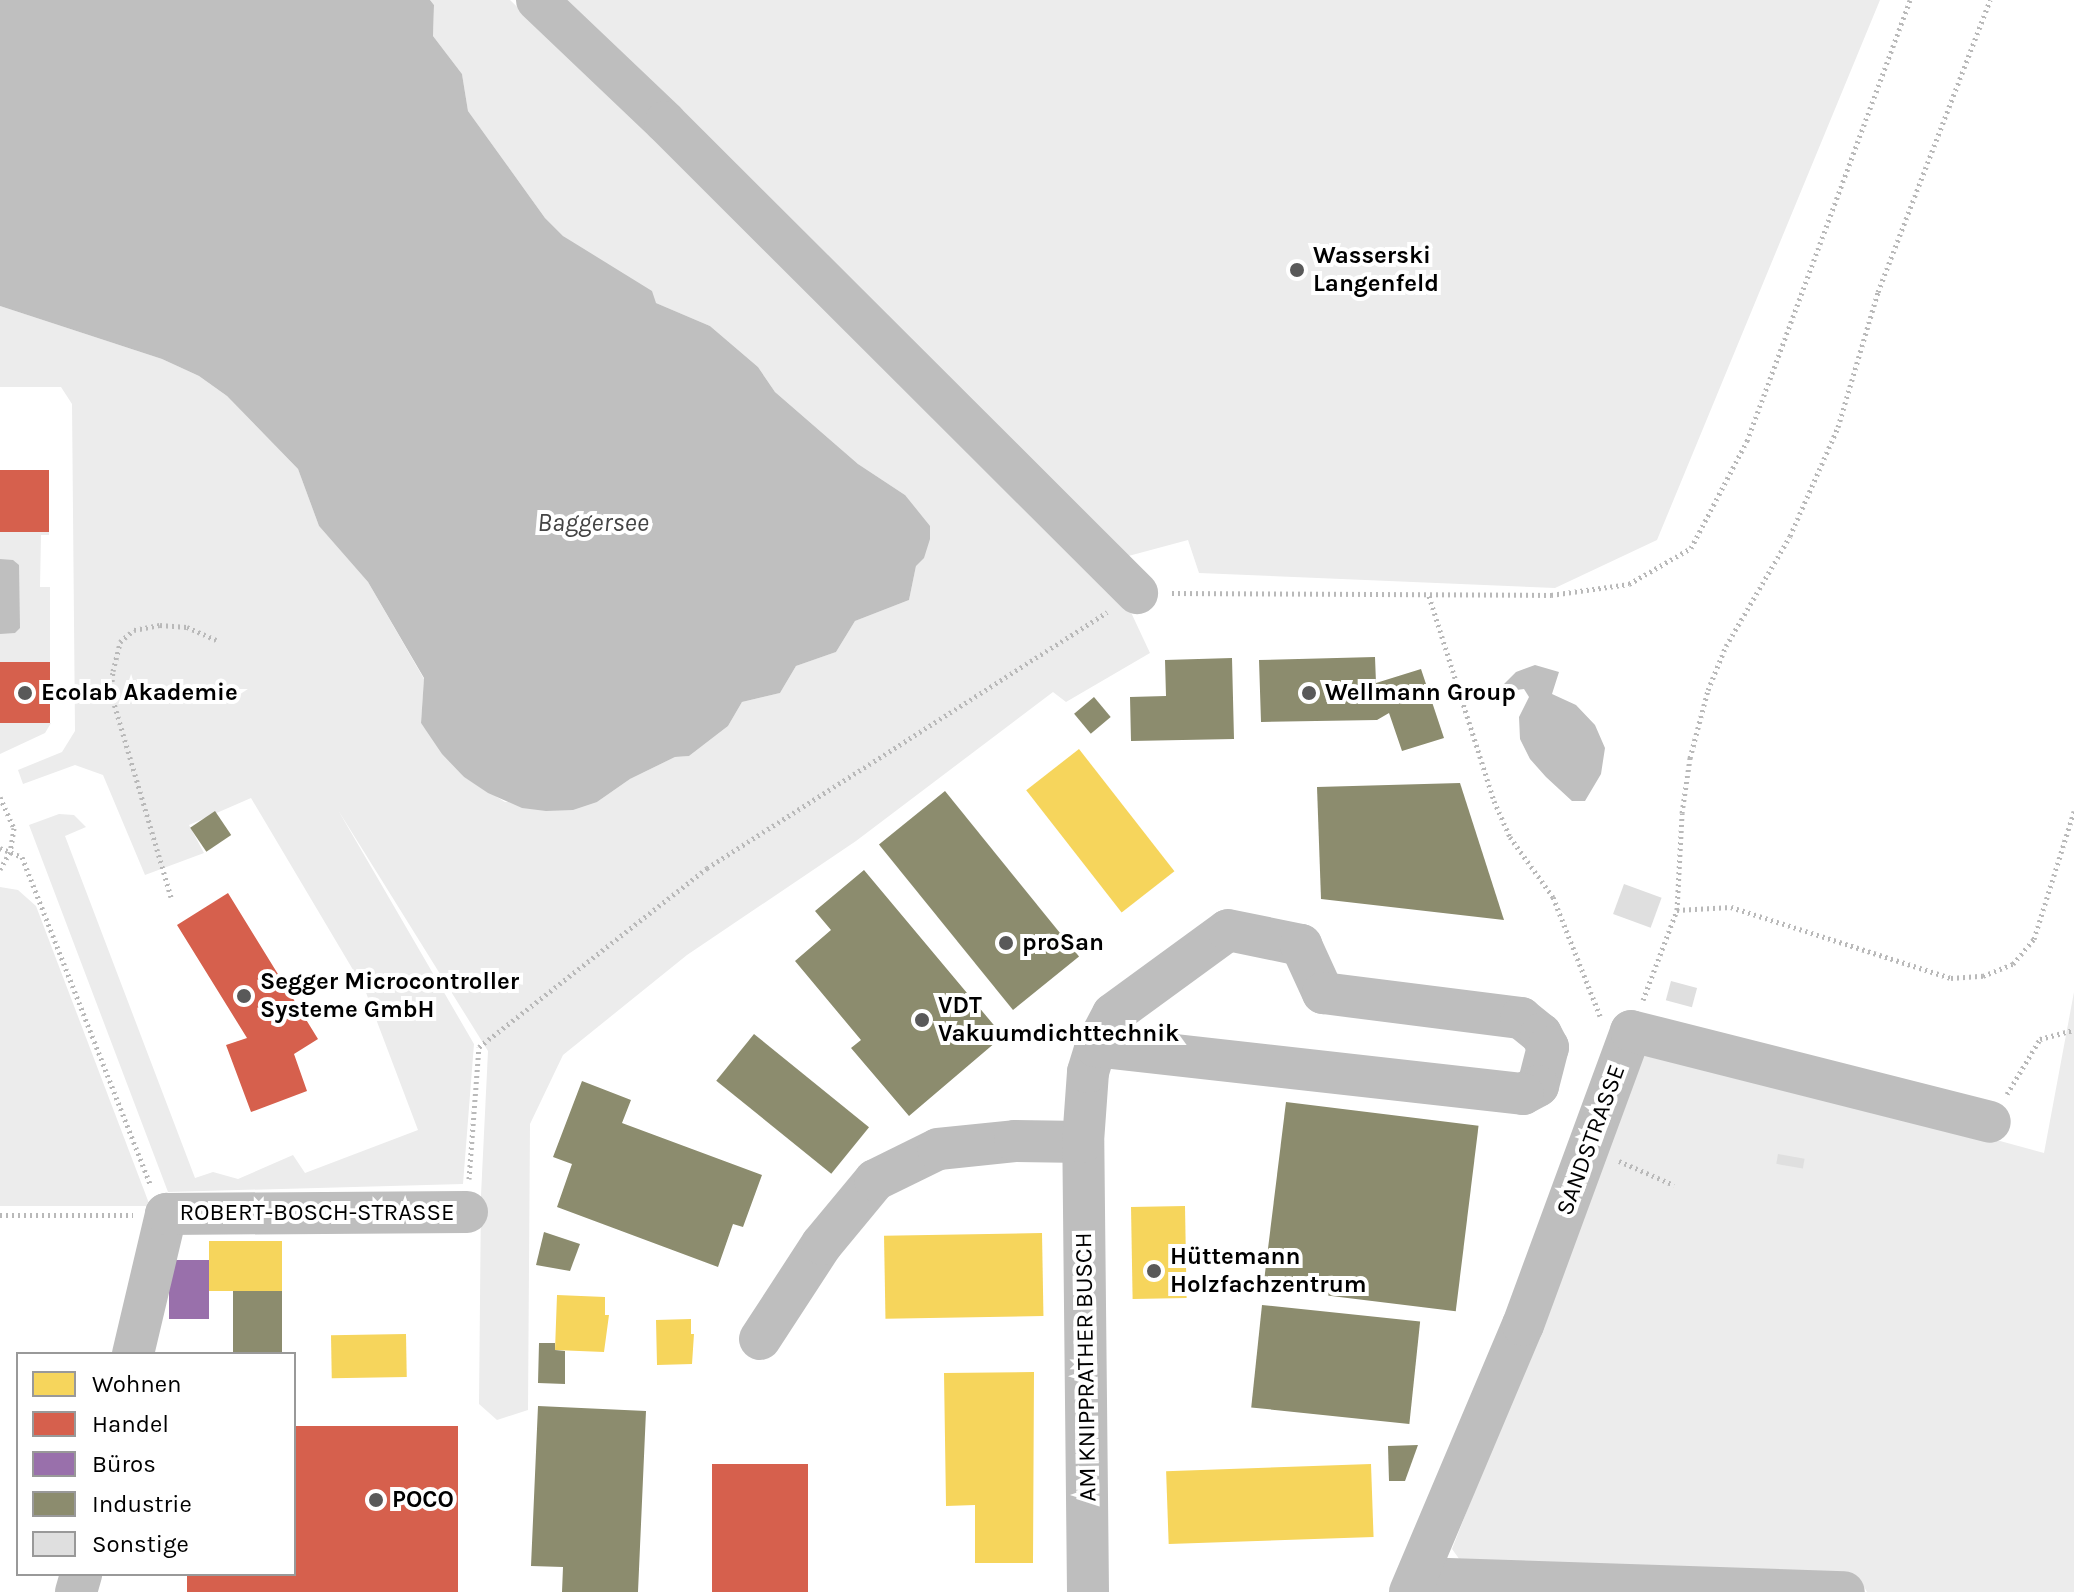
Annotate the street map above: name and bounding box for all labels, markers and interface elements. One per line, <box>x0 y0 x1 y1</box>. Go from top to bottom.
place label: Wasserski Langenfeld <box>1313 242 1439 298</box>
marker: Wasserski Langenfeld <box>1288 261 1306 279</box>
water label: Baggersee <box>537 507 649 539</box>
place label: Ecolab Akademie <box>41 679 238 707</box>
place label: Wellmann Group <box>1325 679 1516 707</box>
marker: Ecolab Akademie <box>16 684 34 702</box>
marker: Wellmann Group <box>1300 684 1318 702</box>
place label: proSan <box>1022 929 1104 957</box>
marker: proSan <box>997 934 1015 952</box>
place label: Segger Microcontroller Systeme GmbH <box>260 968 519 1024</box>
marker: Segger Microcontroller Systeme GmbH <box>235 987 253 1005</box>
place label: VDT Vakuumdichttechnik <box>938 992 1179 1048</box>
marker: VDT Vakuumdichttechnik <box>913 1011 931 1029</box>
street label: SANDSTRASSE <box>1550 1061 1632 1219</box>
street label: ROBERT-BOSCH-STRASSE <box>179 1199 455 1227</box>
street label: AM KNIPPRATHER BUSCH <box>1069 1232 1103 1502</box>
place label: Hüttemann Holzfachzentrum <box>1170 1243 1366 1299</box>
marker: Hüttemann Holzfachzentrum <box>1145 1262 1163 1280</box>
legend <box>16 1352 296 1576</box>
text: Wohnen <box>92 1370 182 1398</box>
text: Handel <box>92 1410 169 1438</box>
text: Büros <box>92 1450 156 1478</box>
place label: POCO <box>392 1486 454 1514</box>
text: Industrie <box>92 1490 192 1518</box>
marker: POCO <box>367 1491 385 1509</box>
text: Sonstige <box>92 1530 189 1558</box>

